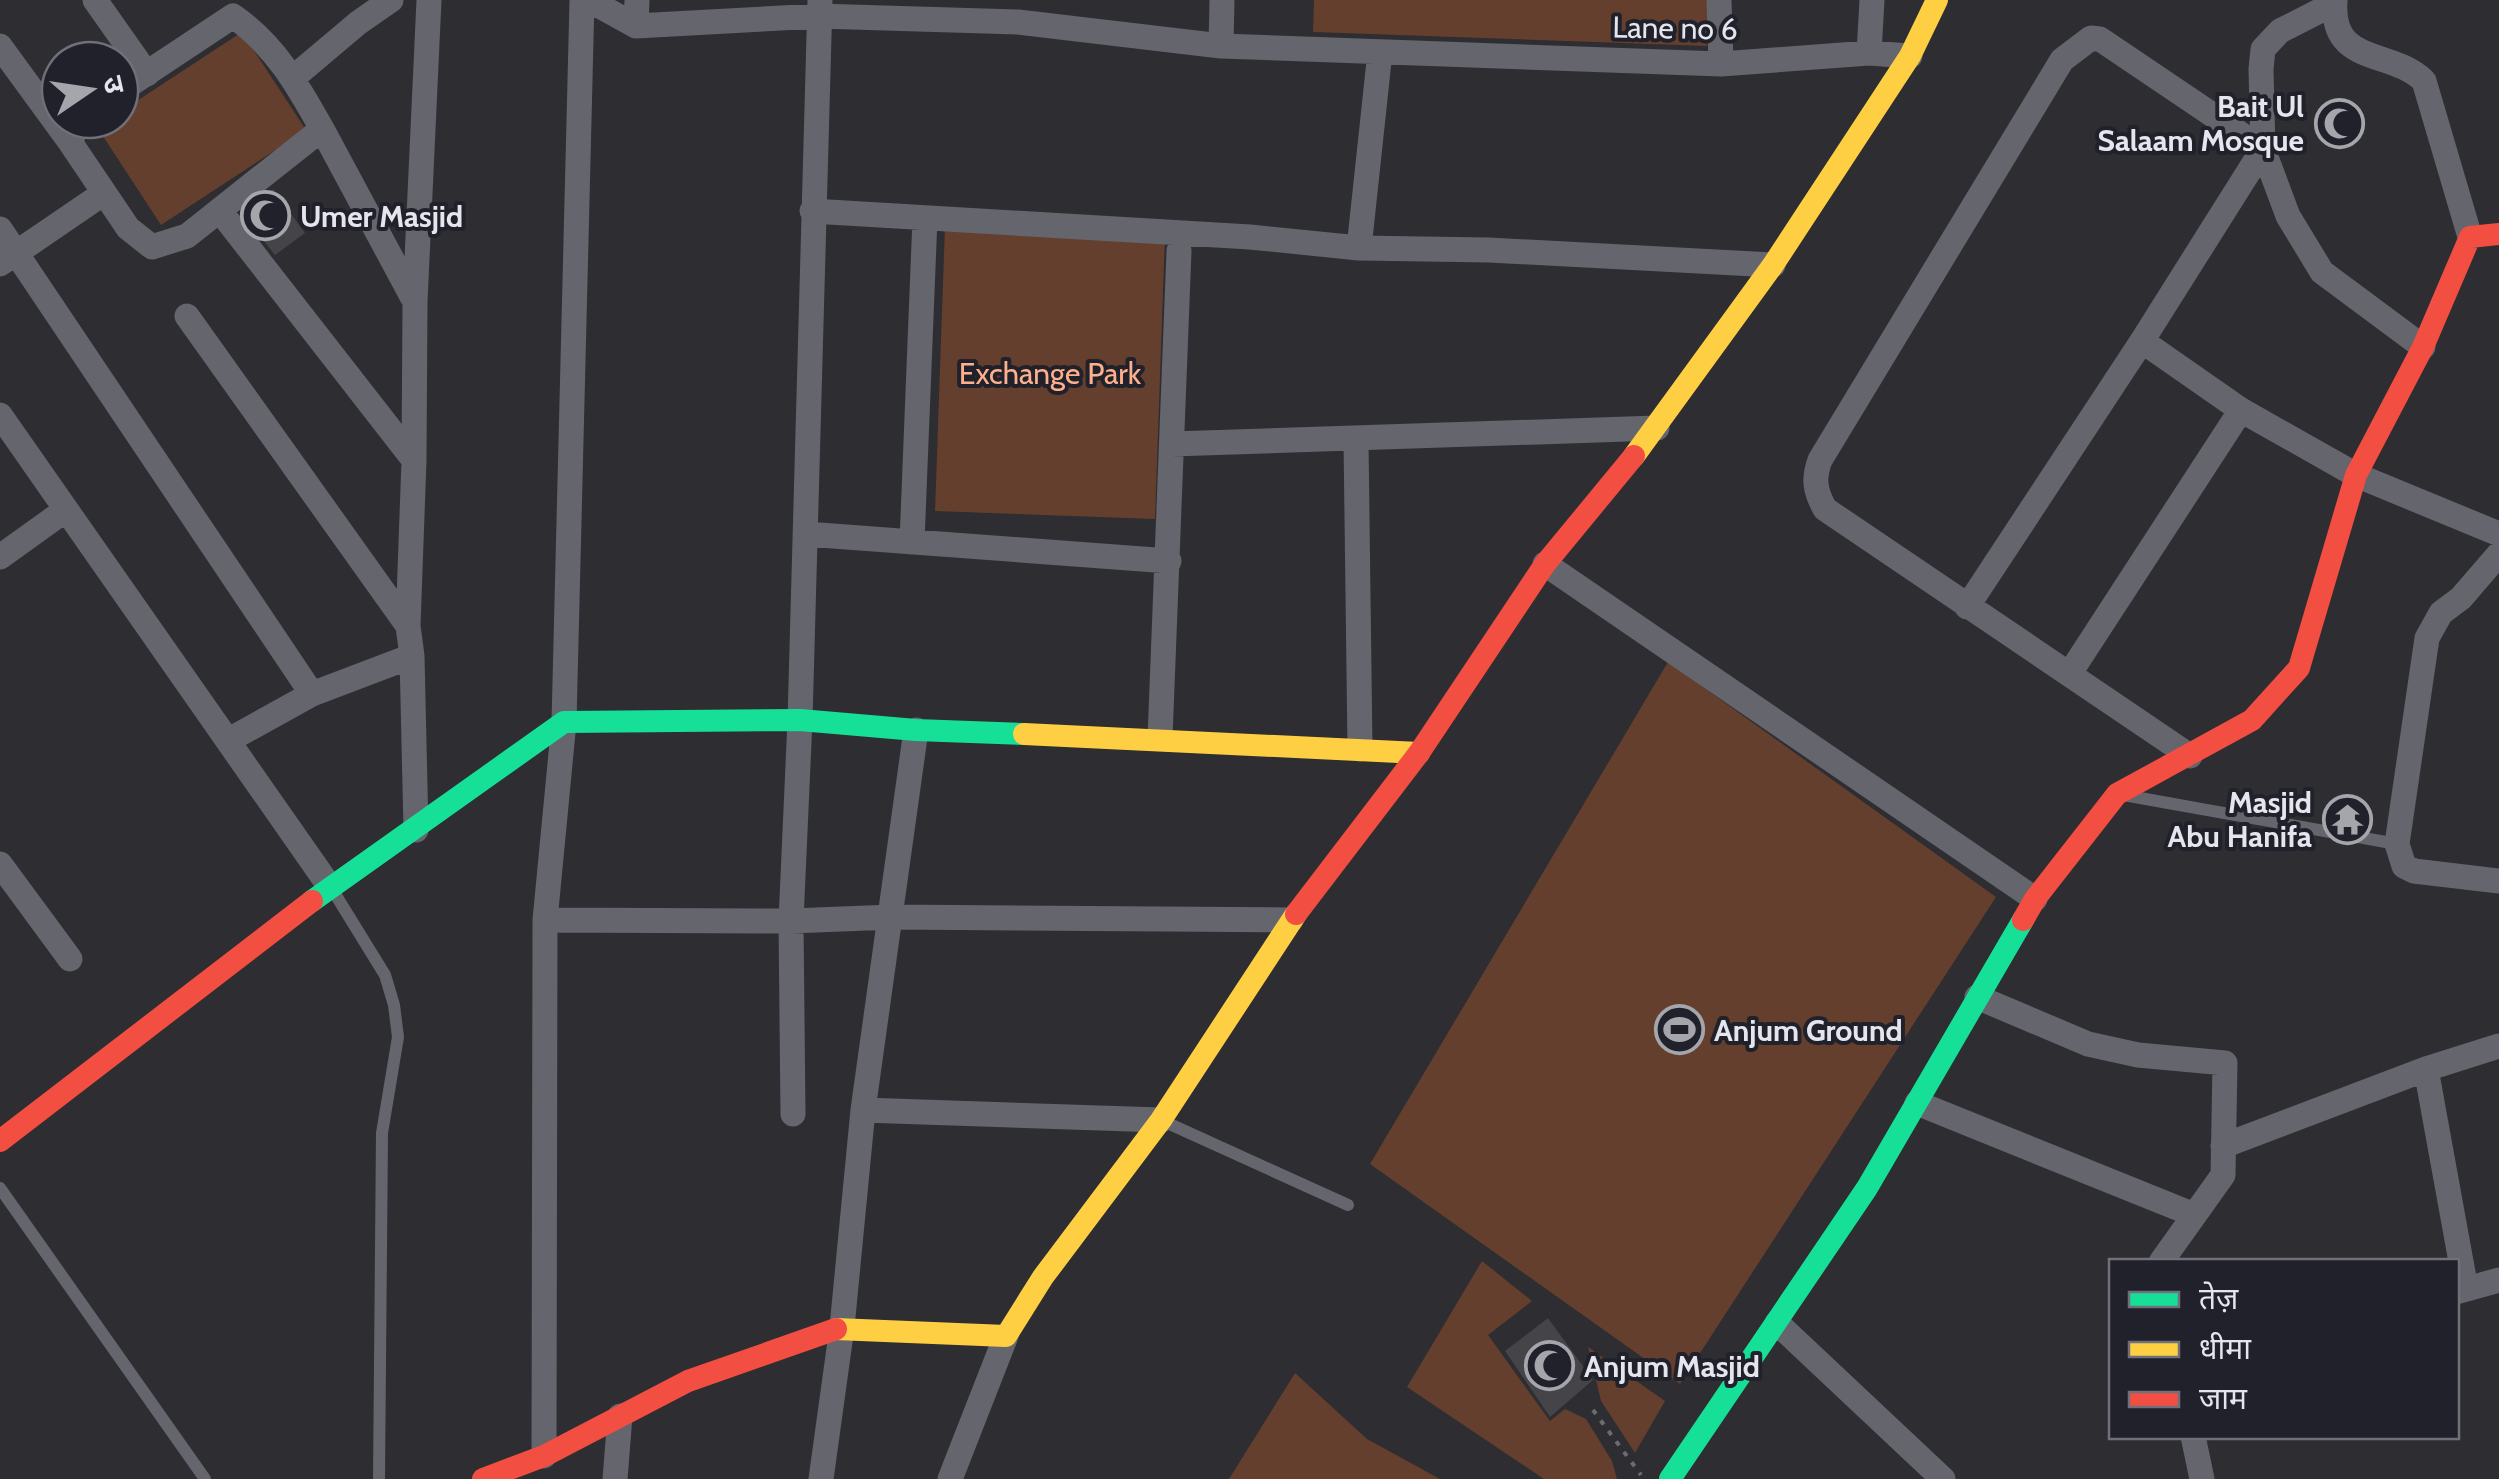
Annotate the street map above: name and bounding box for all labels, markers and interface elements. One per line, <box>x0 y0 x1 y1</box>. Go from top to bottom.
street label: Lane no 6 <box>1612 8 1738 48</box>
north arrow <box>40 40 140 140</box>
text: उ <box>96 73 133 97</box>
place label: Bait Ul Salaam Mosque <box>2098 88 2304 159</box>
mosque icon: Bait Ul Salaam Mosque <box>2313 97 2365 149</box>
mosque icon: Umer Masjid <box>239 190 291 242</box>
place label: Umer Masjid <box>300 198 463 235</box>
park label: Exchange Park <box>959 355 1142 392</box>
place label: Masjid Abu Hanifa <box>2167 784 2312 855</box>
temple icon: Masjid Abu Hanifa <box>2321 793 2373 845</box>
sports icon: Anjum Ground <box>1653 1004 1705 1056</box>
place label: Anjum Ground <box>1714 1012 1903 1049</box>
legend <box>2109 1259 2459 1439</box>
text: तेज़ <box>2199 1280 2239 1317</box>
text: धीमा <box>2199 1330 2252 1367</box>
mosque icon: Anjum Masjid <box>1523 1340 1575 1392</box>
place label: Anjum Masjid <box>1584 1348 1760 1385</box>
text: जाम <box>2199 1380 2248 1417</box>

